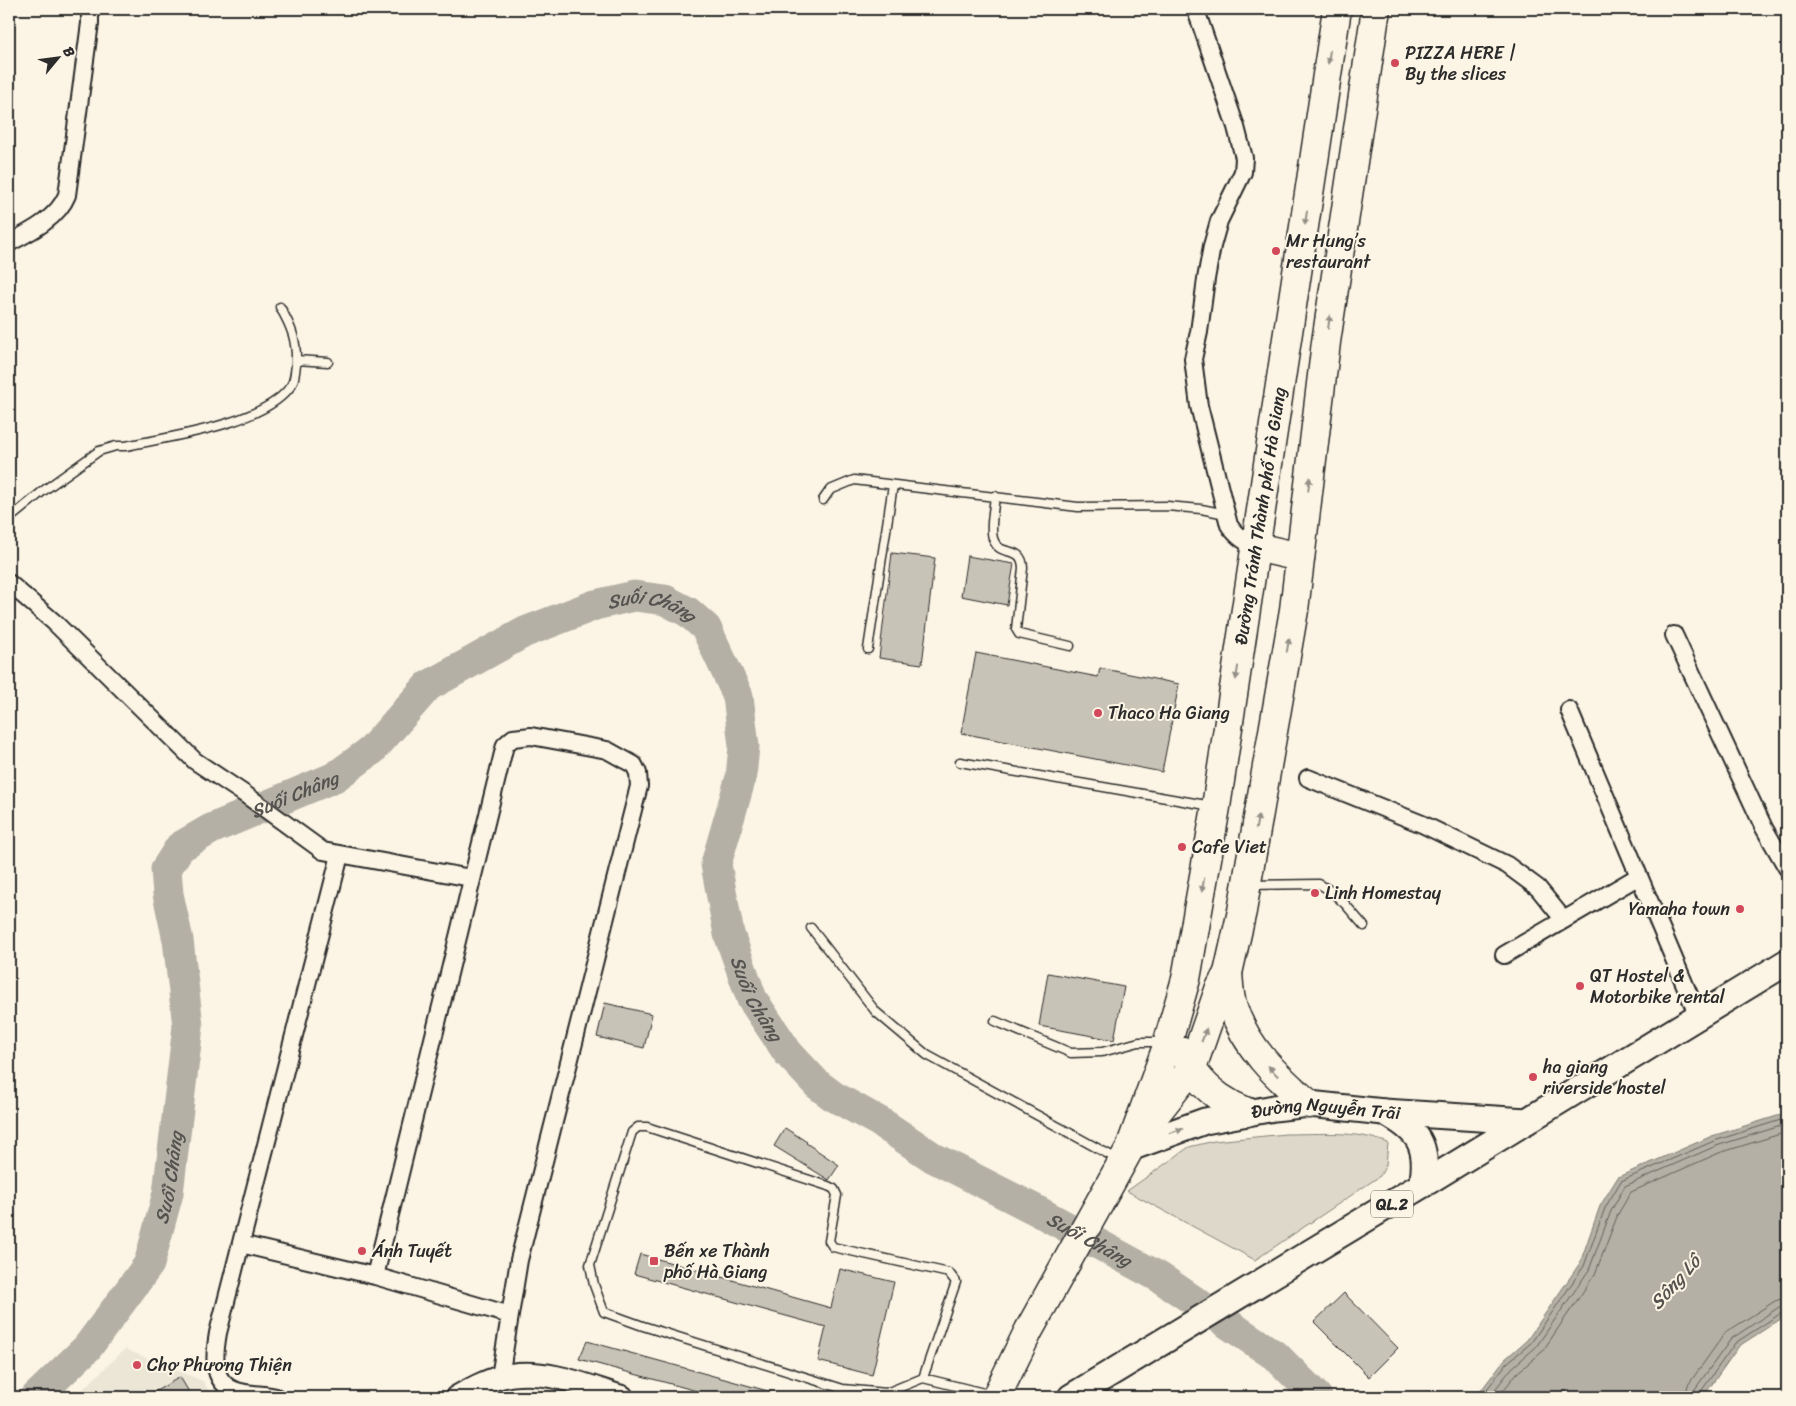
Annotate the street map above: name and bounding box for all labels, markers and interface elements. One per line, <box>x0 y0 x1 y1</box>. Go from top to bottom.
north arrow <box>32 32 82 82</box>
place label: PIZZA HERE | By the slices <box>1405 37 1516 90</box>
text: B <box>56 42 82 62</box>
one-way arrow <box>1325 49 1333 65</box>
marker: PIZZA HERE | By the slices <box>1389 57 1401 69</box>
one-way arrow <box>1301 210 1309 226</box>
place label: Mr Hung’s restaurant <box>1286 225 1371 278</box>
marker: Mr Hung’s restaurant <box>1270 245 1282 257</box>
one-way arrow <box>1325 314 1333 330</box>
street label: Đường Tránh Thành phố Hà Giang <box>1225 385 1295 647</box>
one-way arrow <box>1305 475 1313 491</box>
water label: Suối Châng <box>604 578 706 631</box>
one-way arrow <box>1285 636 1293 652</box>
one-way arrow <box>1232 665 1240 681</box>
place label: Thaco Ha Giang <box>1108 697 1230 729</box>
marker: Thaco Ha Giang <box>1092 707 1104 719</box>
water label: Suối Châng <box>245 760 345 827</box>
one-way arrow <box>1254 814 1262 830</box>
place label: Cafe Viet <box>1192 831 1267 863</box>
marker: Cafe Viet <box>1176 841 1188 853</box>
one-way arrow <box>1198 877 1206 893</box>
place label: Linh Homestay <box>1325 877 1442 909</box>
marker: Linh Homestay <box>1309 887 1321 899</box>
place label: Yamaha town <box>1628 893 1730 925</box>
marker: Yamaha town <box>1734 903 1746 915</box>
water label: Suối Châng <box>721 951 793 1049</box>
place label: QT Hostel & Motorbike rental <box>1590 960 1726 1013</box>
marker: QT Hostel & Motorbike rental <box>1574 980 1586 992</box>
one-way arrow <box>1201 1028 1208 1043</box>
place label: ha giang riverside hostel <box>1542 1051 1666 1104</box>
one-way arrow <box>1267 1065 1279 1077</box>
marker: ha giang riverside hostel <box>1527 1071 1539 1083</box>
street label: Đường Nguyễn Trãi <box>1248 1088 1402 1129</box>
one-way arrow <box>1168 1127 1183 1134</box>
water label: Suối Châng <box>144 1128 192 1227</box>
road number: QL.2 <box>1371 1190 1413 1218</box>
water label: Suối Châng <box>1041 1202 1140 1277</box>
place label: Ánh Tuyết <box>371 1235 452 1267</box>
place label: Bến xe Thành phố Hà Giang <box>663 1235 770 1288</box>
water label: Sông Lô <box>1641 1244 1711 1317</box>
marker: Ánh Tuyết <box>356 1245 368 1257</box>
marker: Bến xe Thành phố Hà Giang <box>648 1255 660 1267</box>
place label: Chợ Phương Thiện <box>147 1349 292 1381</box>
marker: Chợ Phương Thiện <box>131 1359 143 1371</box>

